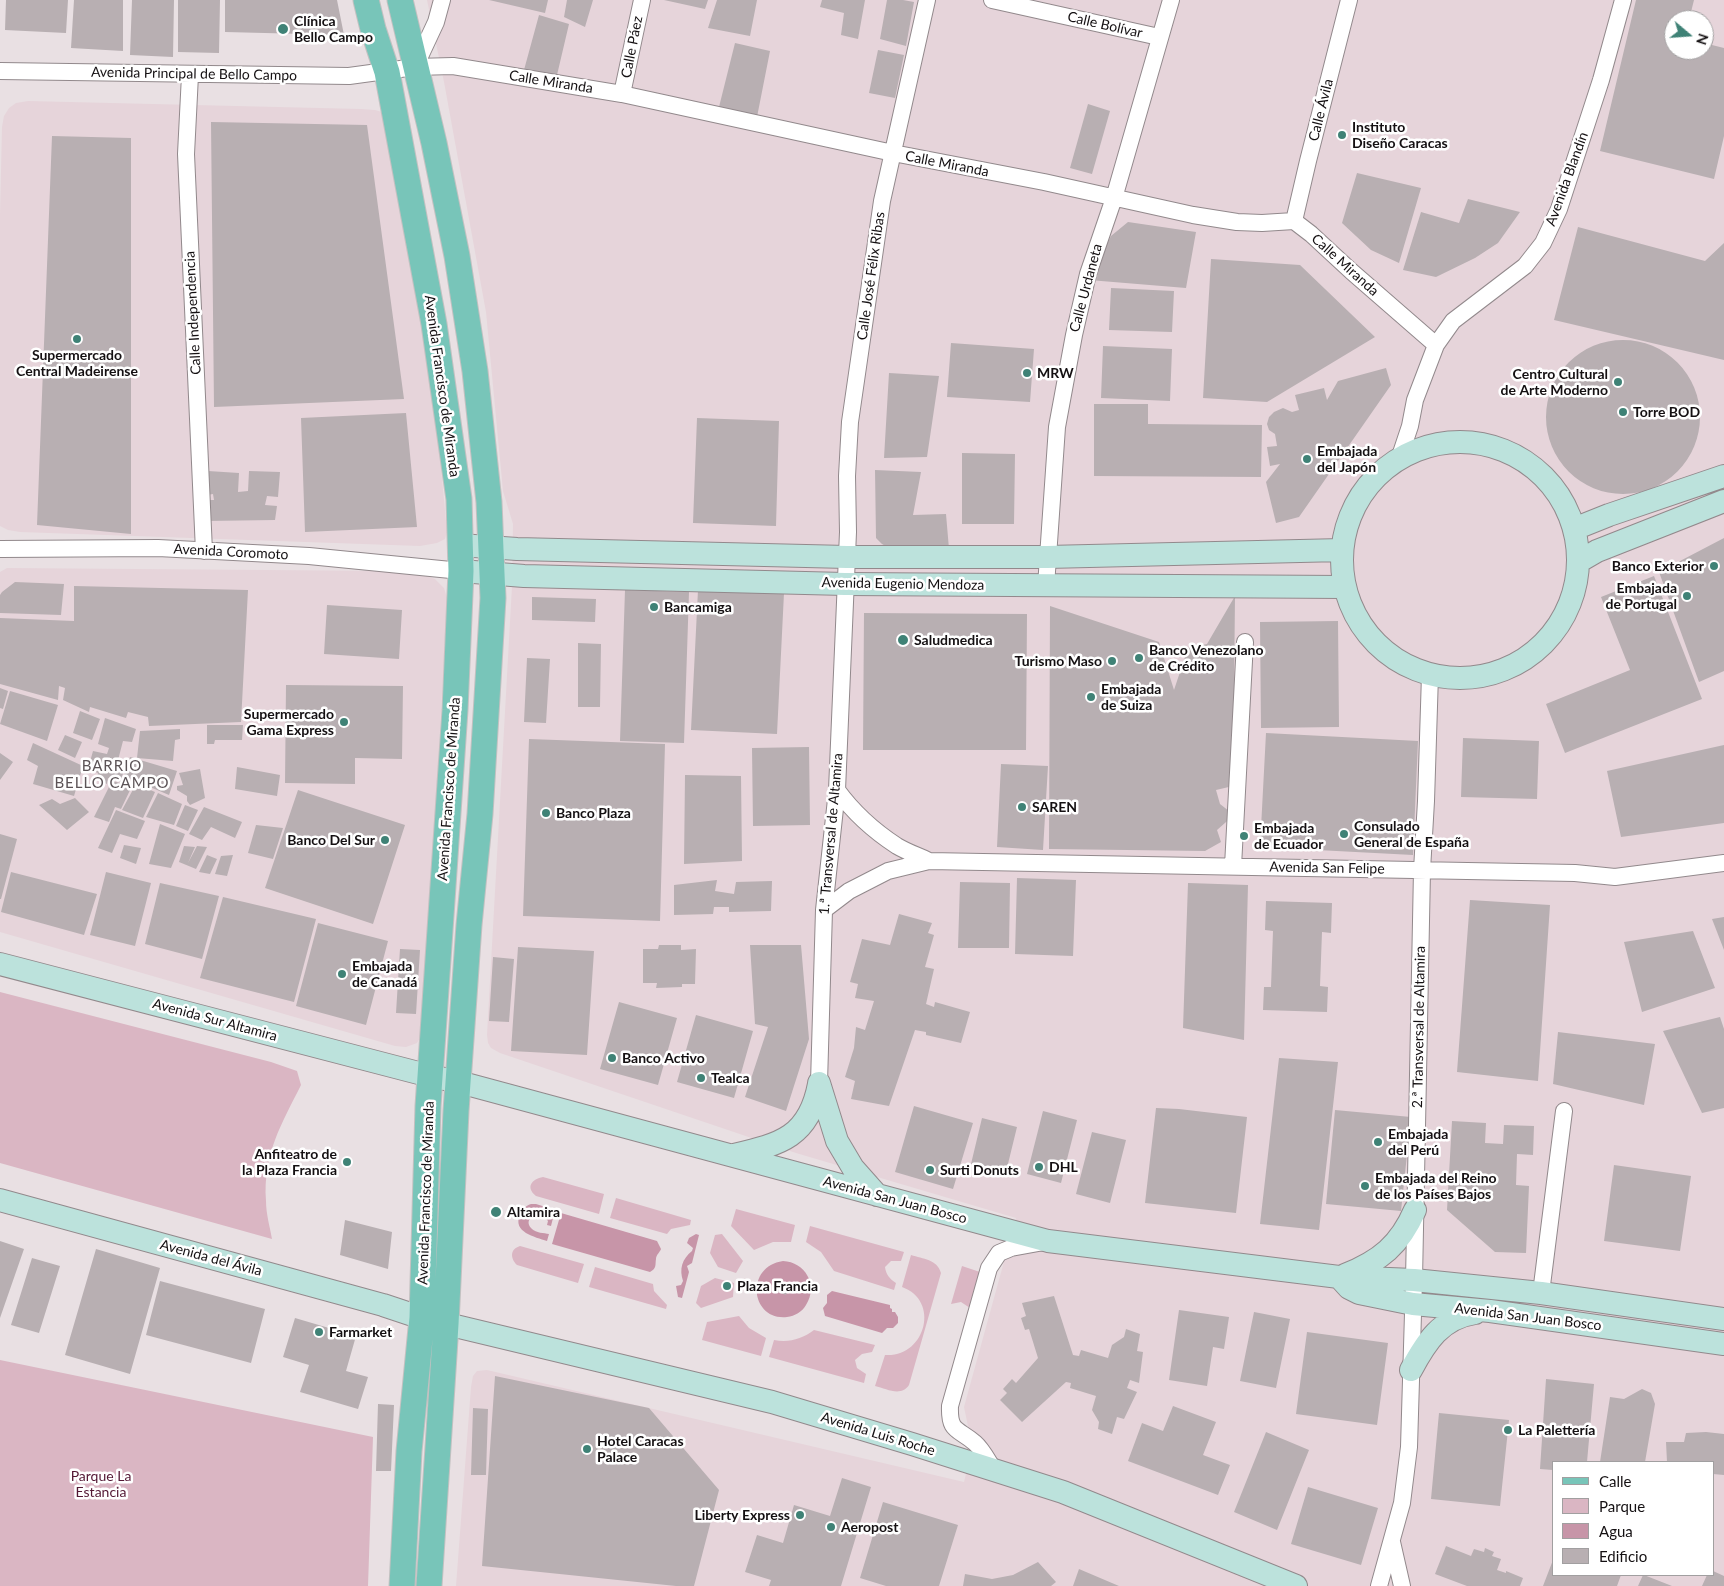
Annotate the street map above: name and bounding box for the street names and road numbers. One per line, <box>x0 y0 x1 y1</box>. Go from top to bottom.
street label: Calle Bolívar <box>1066 8 1144 42</box>
street label: Calle Páez <box>618 15 646 79</box>
street label: Avenida Principal de Bello Campo <box>91 64 297 84</box>
street label: Calle Miranda <box>508 67 594 97</box>
street label: Calle Ávila <box>1305 77 1337 143</box>
street label: Avenida Blandín <box>1542 130 1592 228</box>
street label: Calle Miranda <box>904 148 990 180</box>
street label: Calle José Félix Ribas <box>854 211 888 341</box>
street label: Calle Miranda <box>1308 230 1382 300</box>
street label: Calle Urdaneta <box>1066 242 1106 334</box>
street label: Calle Independencia <box>181 251 205 375</box>
street label: Avenida Francisco de Miranda <box>421 294 463 478</box>
street label: Avenida Coromoto <box>173 541 289 563</box>
street label: Avenida Eugenio Mendoza <box>822 574 984 594</box>
street label: Avenida Francisco de Miranda <box>434 697 464 881</box>
street label: 1.ª Transversal de Altamira <box>816 752 846 916</box>
street label: Avenida San Felipe <box>1269 859 1385 877</box>
street label: 2.ª Transversal de Altamira <box>1409 946 1429 1108</box>
street label: Avenida Sur Altamira <box>151 995 279 1045</box>
street label: Avenida Francisco de Miranda <box>414 1101 438 1285</box>
street label: Avenida San Juan Bosco <box>821 1173 969 1227</box>
street label: Avenida del Ávila <box>158 1236 264 1280</box>
street label: Avenida San Juan Bosco <box>1453 1300 1603 1334</box>
street label: Avenida Luis Roche <box>819 1409 937 1459</box>

